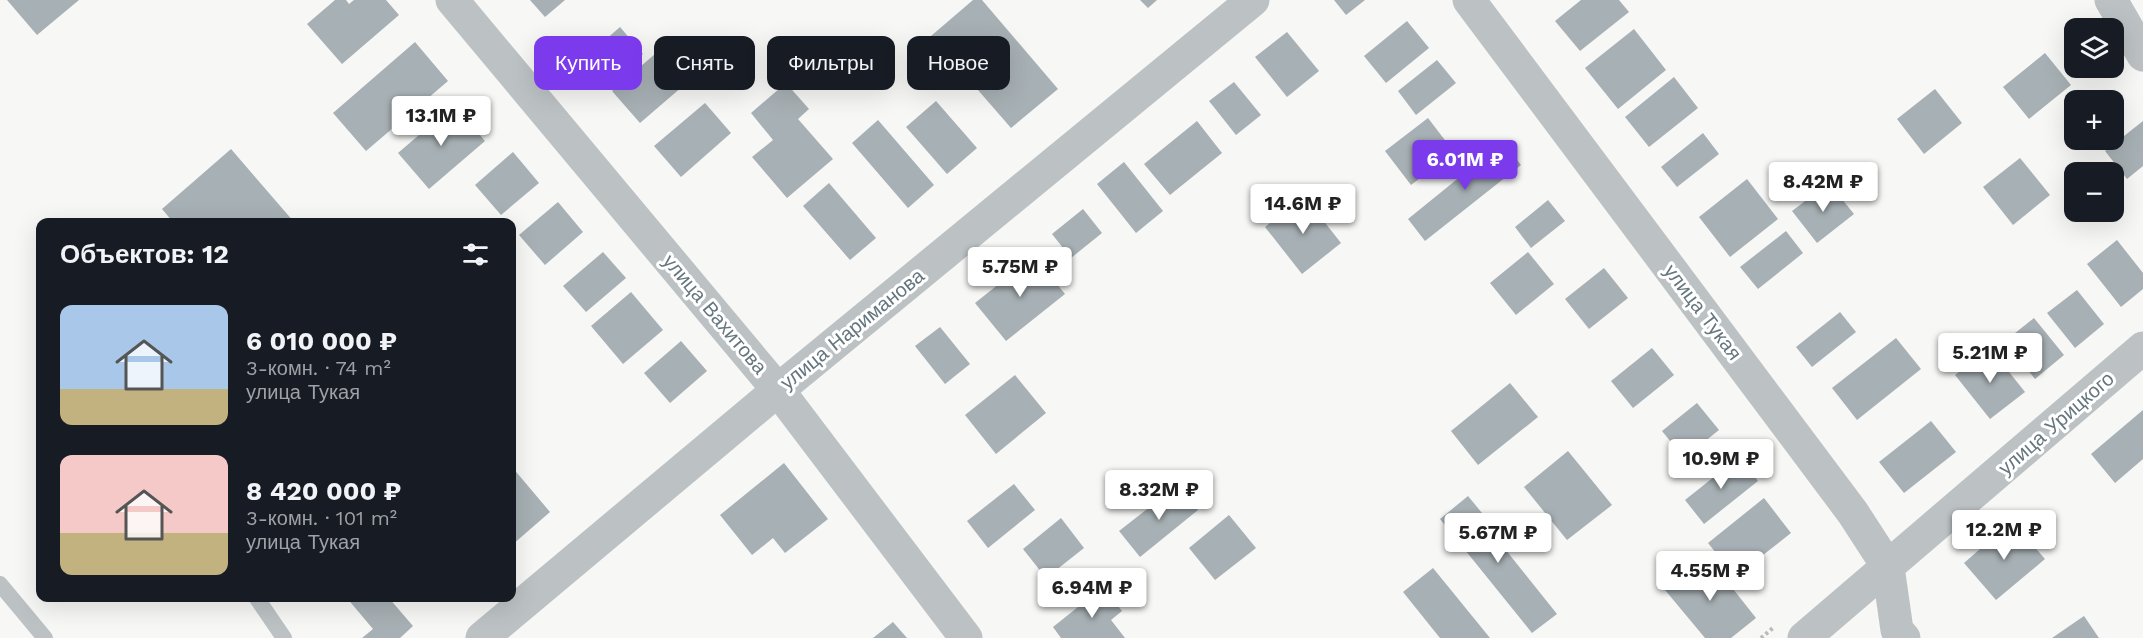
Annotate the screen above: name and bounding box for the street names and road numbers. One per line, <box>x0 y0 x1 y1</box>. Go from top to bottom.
street label: улица Вахитова <box>658 249 773 379</box>
street label: улица Тукая <box>1659 259 1747 365</box>
street label: улица Нариманова <box>775 263 929 394</box>
street label: улица Урицкого <box>1993 366 2119 480</box>

